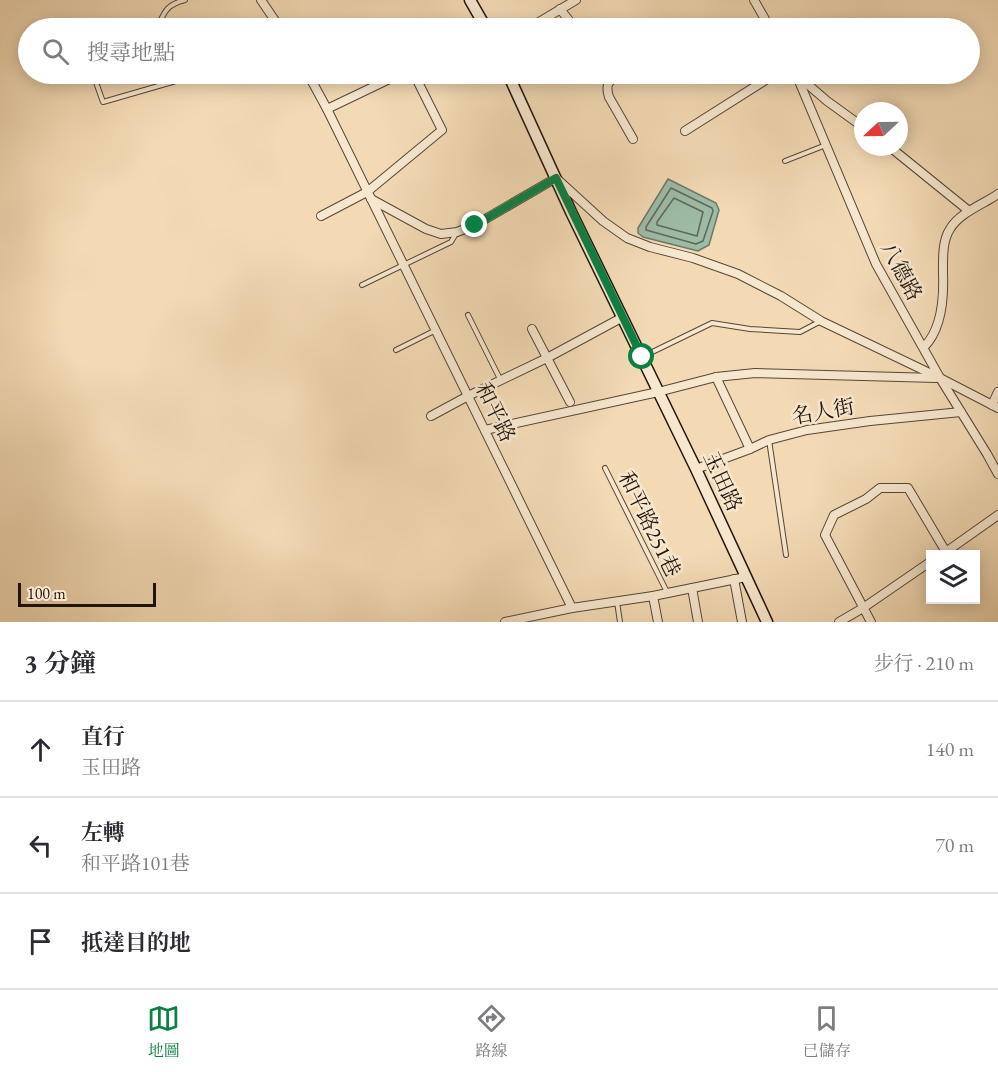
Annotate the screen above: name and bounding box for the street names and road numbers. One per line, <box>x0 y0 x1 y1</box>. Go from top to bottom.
street label: 八德路 <box>875 237 929 305</box>
street label: 和平路 <box>470 378 522 446</box>
street label: 名人街 <box>790 392 856 430</box>
street label: 玉田路 <box>697 447 749 515</box>
street label: 和平路251巷 <box>613 467 687 581</box>

